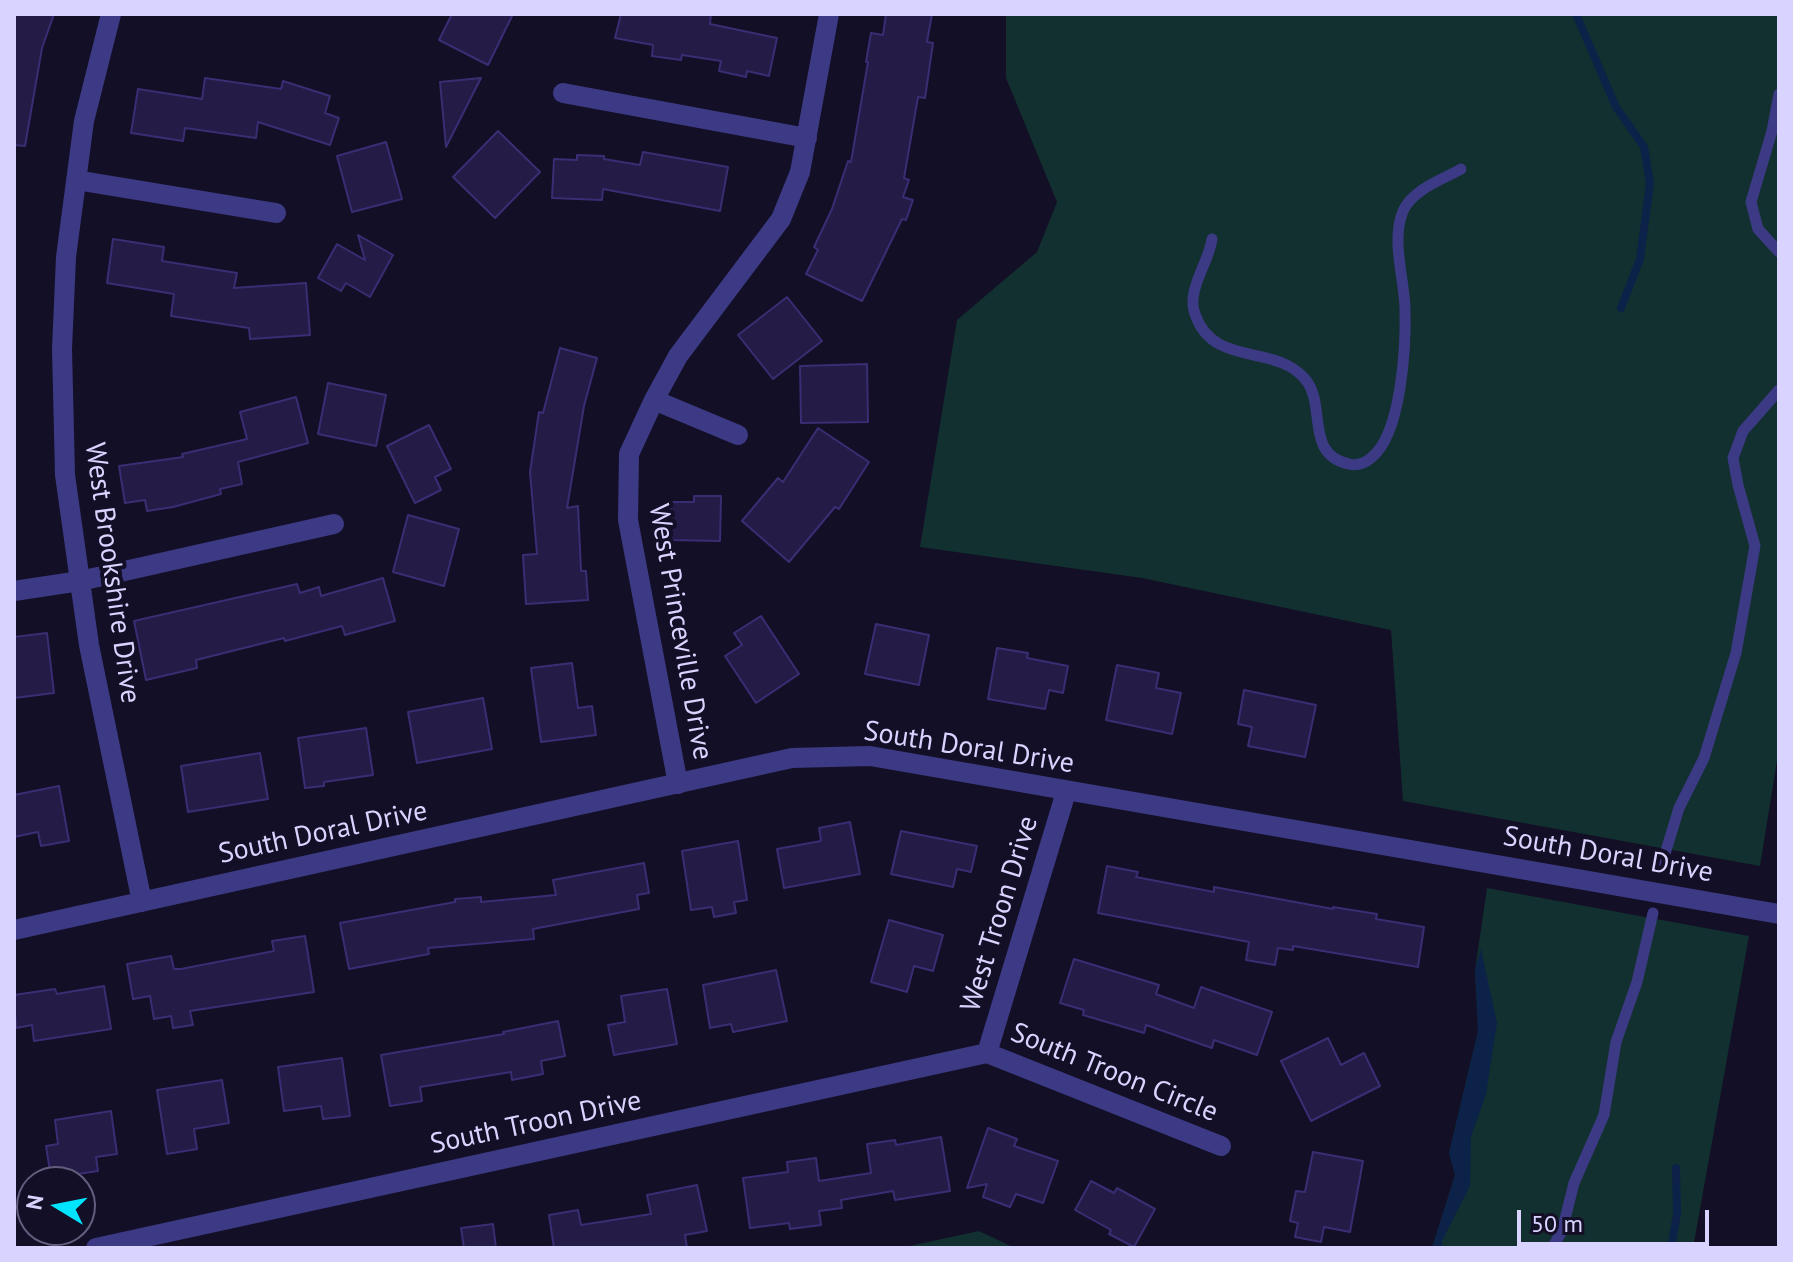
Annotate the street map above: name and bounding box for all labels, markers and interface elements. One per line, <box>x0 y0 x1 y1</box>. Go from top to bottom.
street label: West Brookshire Drive <box>77 441 147 705</box>
street label: West Princeville Drive <box>641 501 719 763</box>
street label: South Doral Drive <box>861 715 1077 781</box>
street label: South Doral Drive <box>216 794 430 872</box>
street label: West Troon Drive <box>954 812 1046 1016</box>
street label: South Doral Drive <box>1501 820 1715 890</box>
street label: South Troon Circle <box>1006 1016 1222 1130</box>
street label: South Troon Drive <box>427 1084 645 1162</box>
north arrow <box>16 1166 96 1246</box>
text: N <box>19 1193 49 1212</box>
scale bar <box>1521 1194 1713 1244</box>
text: 50 m <box>1531 1208 1583 1239</box>

